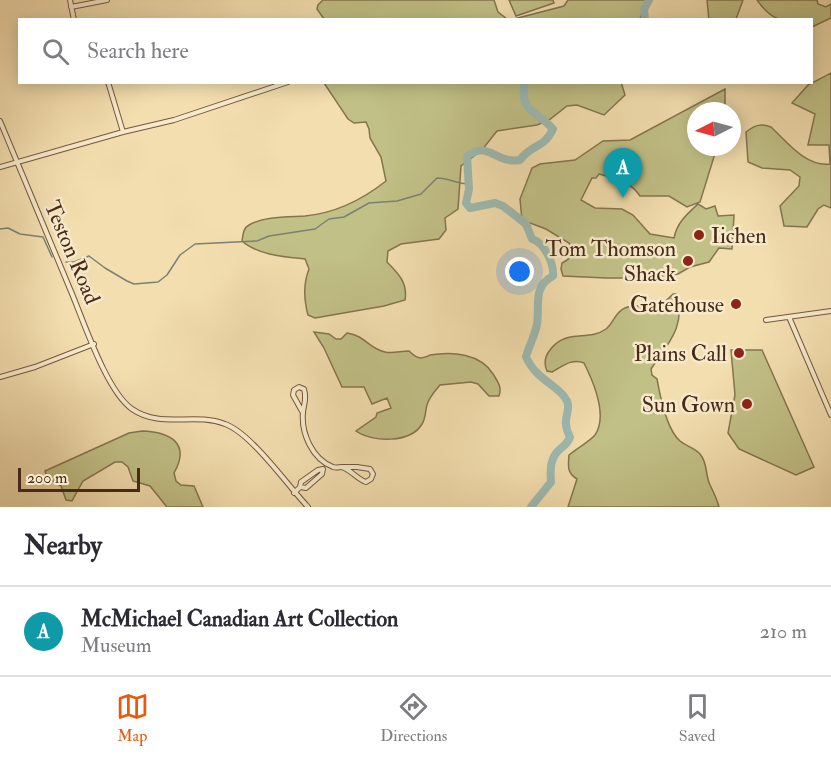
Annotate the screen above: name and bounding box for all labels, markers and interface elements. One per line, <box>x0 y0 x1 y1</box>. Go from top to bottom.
search box <box>18 18 813 84</box>
icon: search <box>39 35 72 68</box>
text: Search here <box>87 37 189 65</box>
north arrow <box>687 102 741 156</box>
pin: A <box>604 148 642 198</box>
street label: Teston Road <box>38 196 107 309</box>
place label: Iichen <box>711 222 767 250</box>
marker: Iichen <box>692 228 706 242</box>
place label: Tom Thomson Shack <box>545 235 676 288</box>
marker: Tom Thomson Shack <box>681 254 695 268</box>
your location <box>505 257 534 286</box>
place label: Gatehouse <box>630 291 724 319</box>
marker: Gatehouse <box>729 297 743 311</box>
place label: Plains Call <box>634 340 727 368</box>
marker: Plains Call <box>732 346 746 360</box>
place label: Sun Gown <box>642 391 735 419</box>
marker: Sun Gown <box>740 397 754 411</box>
scale bar <box>18 465 140 492</box>
text: 200 m <box>27 468 67 488</box>
text: Nearby <box>24 530 102 562</box>
text: McMichael Canadian Art Collection <box>81 605 398 633</box>
text: A <box>37 619 50 644</box>
text: 210 m <box>760 619 807 644</box>
text: Museum <box>81 633 151 658</box>
tab: Map <box>116 690 149 746</box>
tab: Directions <box>380 690 447 746</box>
tab: Saved <box>679 690 715 746</box>

